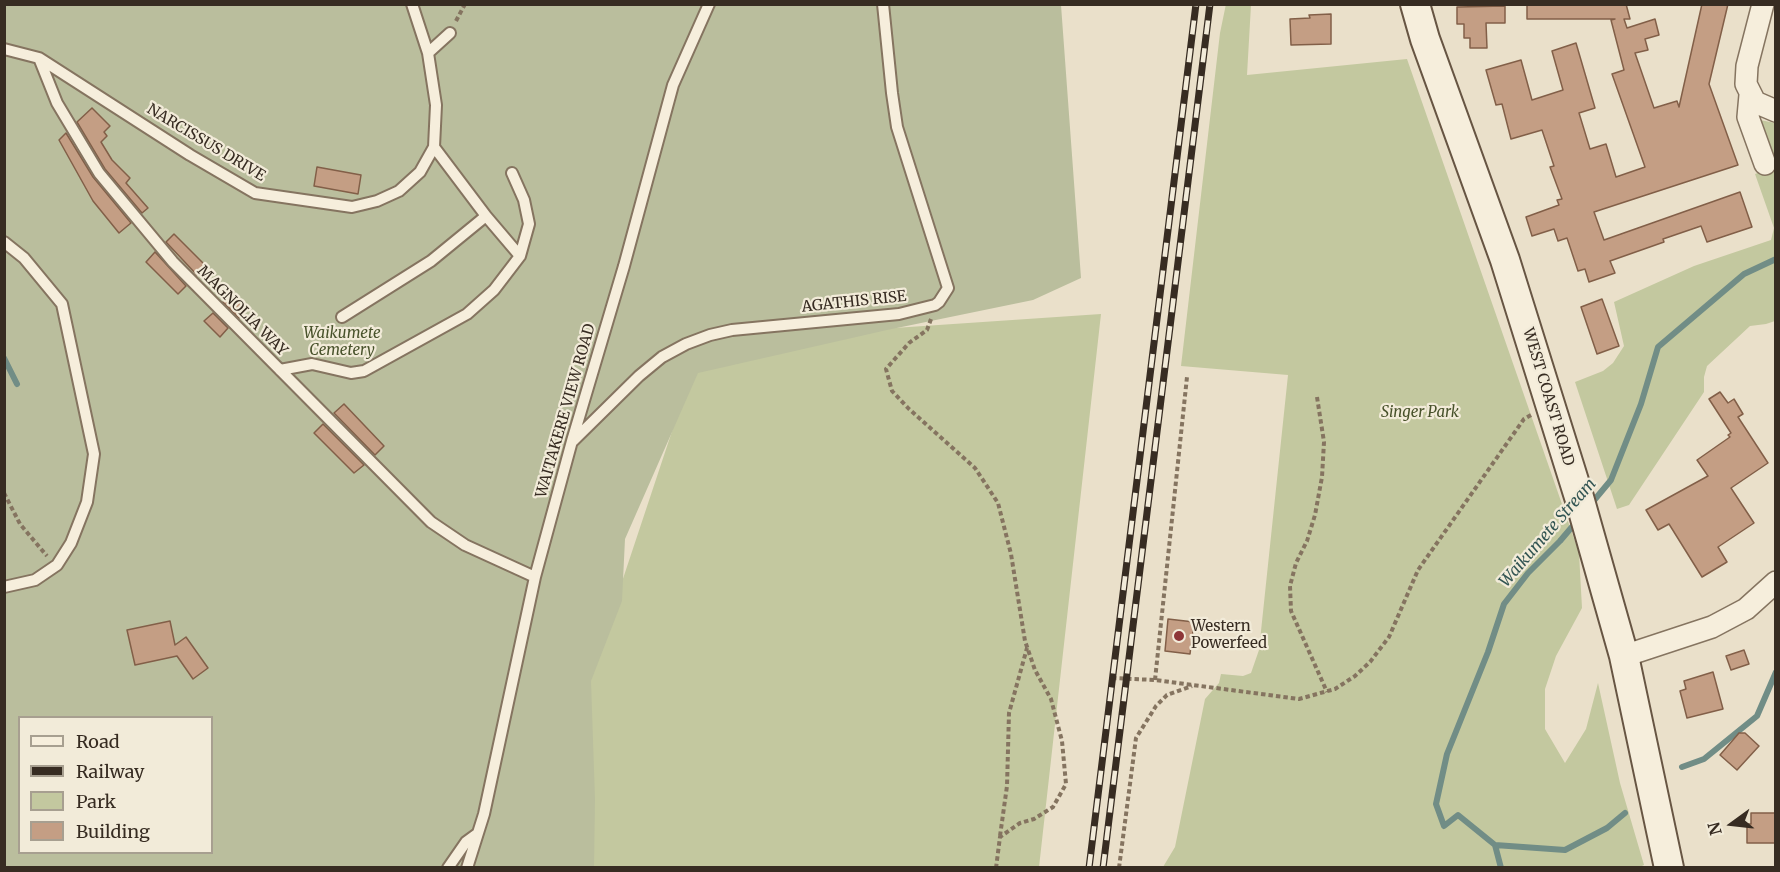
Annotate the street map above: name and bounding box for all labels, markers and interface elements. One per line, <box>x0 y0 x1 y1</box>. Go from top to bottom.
street label: NARCISSUS DRIVE <box>143 101 269 185</box>
street label: MAGNOLIA WAY <box>193 262 291 360</box>
street label: AGATHIS RISE <box>801 288 907 316</box>
street label: WAITAKERE VIEW ROAD <box>532 322 600 500</box>
park label: Waikumete Cemetery <box>303 325 381 360</box>
street label: WEST COAST ROAD <box>1518 326 1578 468</box>
park label: Singer Park <box>1381 404 1459 422</box>
water label: Waikumete Stream <box>1496 475 1600 591</box>
place label: Western Powerfeed <box>1191 618 1267 653</box>
marker: Western Powerfeed <box>1172 629 1186 643</box>
legend <box>18 716 213 854</box>
text: Road <box>76 730 120 753</box>
text: Railway <box>76 760 144 783</box>
text: Park <box>76 790 116 813</box>
north arrow <box>1702 794 1762 854</box>
text: Building <box>76 820 150 843</box>
text: N <box>1703 820 1726 837</box>

